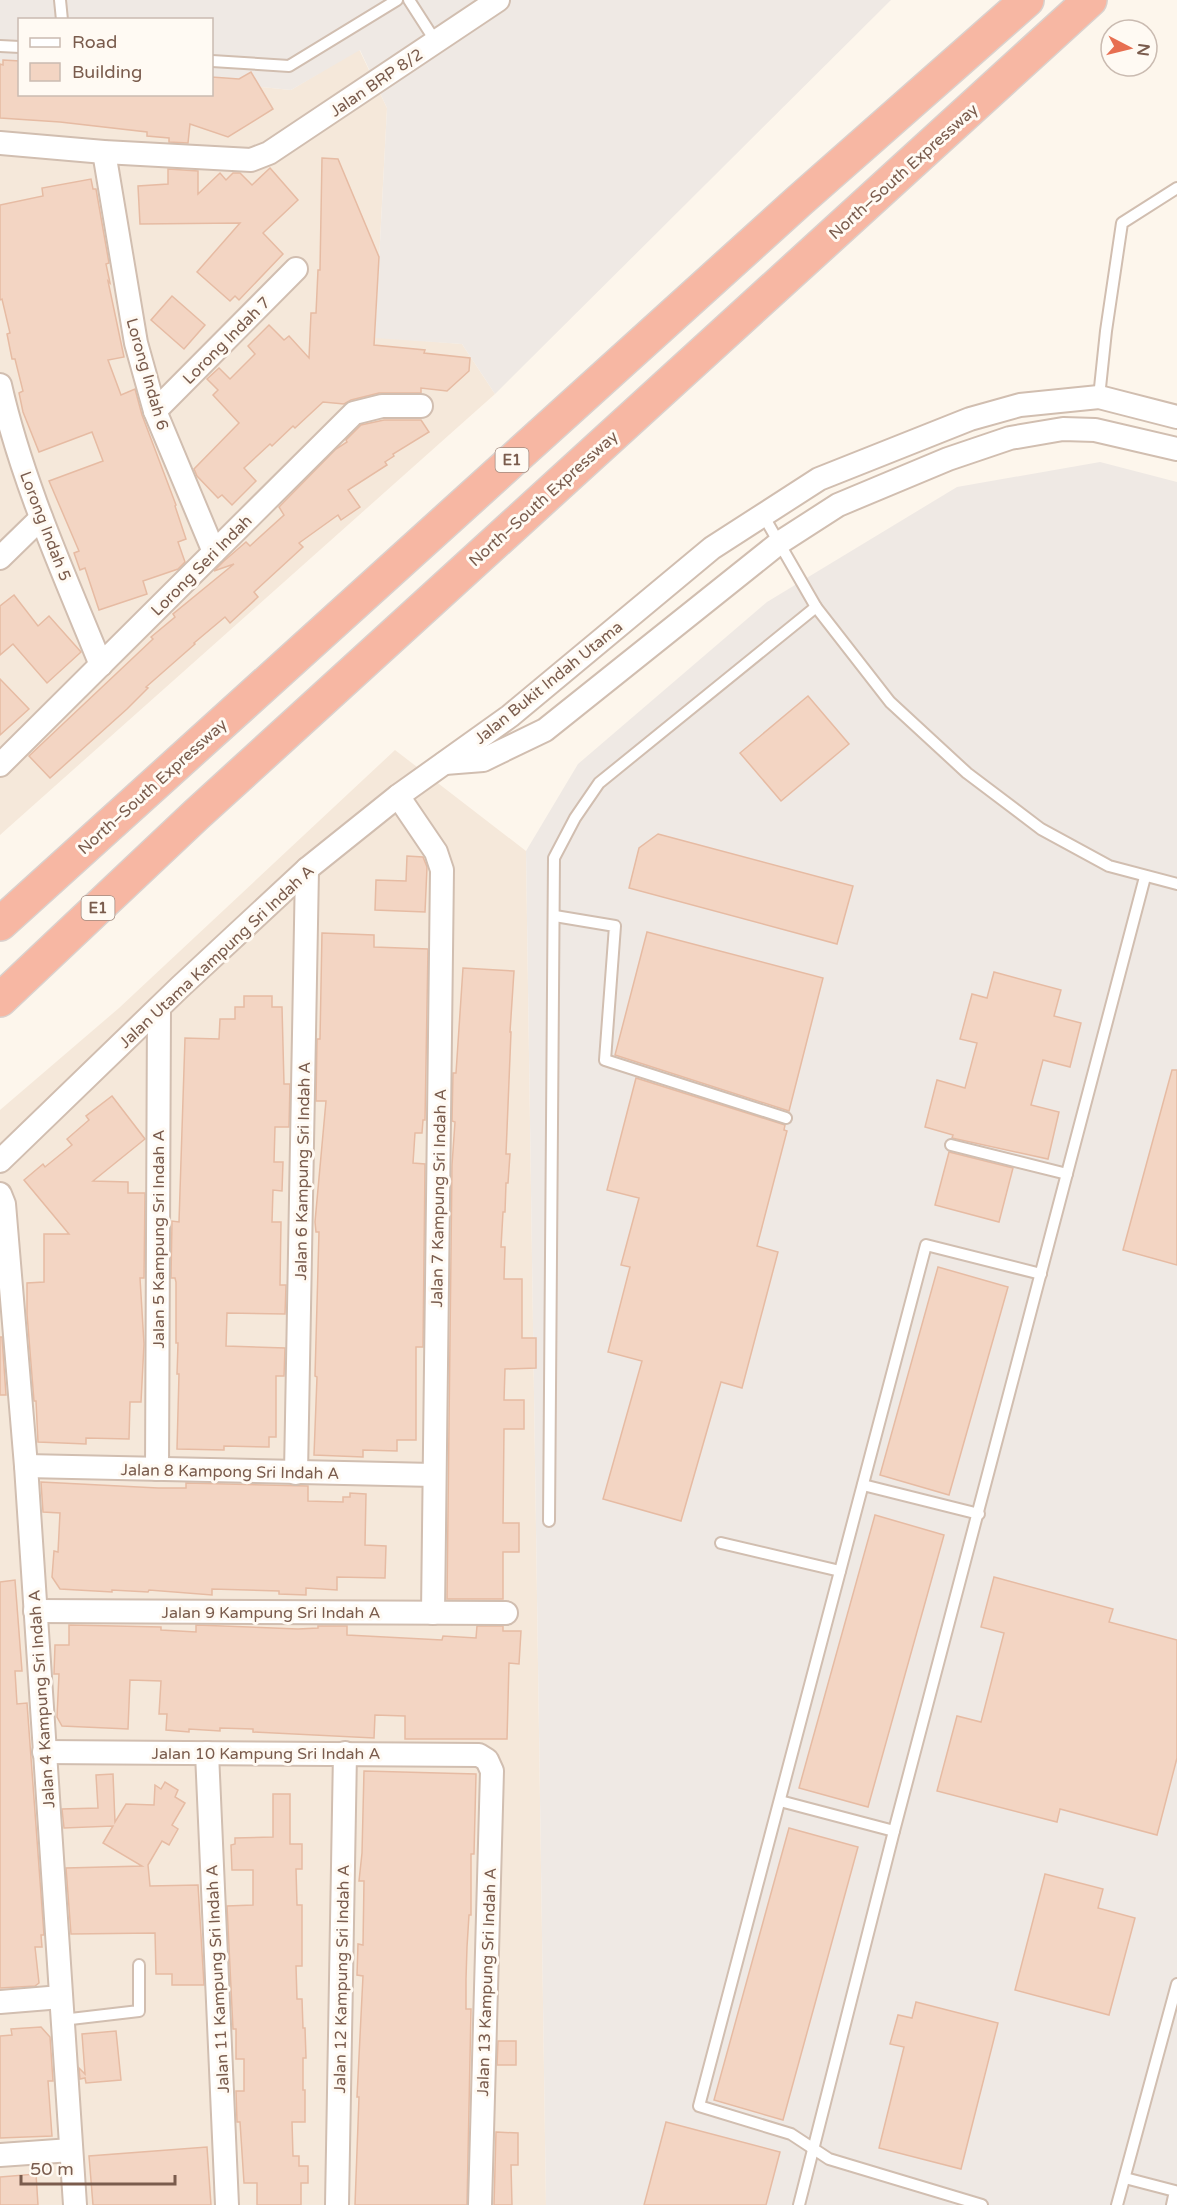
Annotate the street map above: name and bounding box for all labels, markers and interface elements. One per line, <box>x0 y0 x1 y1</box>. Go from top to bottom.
legend <box>18 18 213 96</box>
north arrow <box>1099 18 1159 78</box>
text: Road <box>72 31 117 53</box>
text: N <box>1132 42 1154 57</box>
street label: Jalan BRP 8/2 <box>326 44 427 121</box>
text: Building <box>72 61 142 83</box>
street label: North–South Expressway <box>825 99 983 244</box>
street label: Lorong Indah 7 <box>179 293 275 389</box>
street label: Lorong Indah 6 <box>121 316 173 433</box>
street label: North–South Expressway <box>465 426 623 571</box>
road number: E1 <box>496 448 528 472</box>
street label: Lorong Indah 5 <box>15 469 75 584</box>
street label: Lorong Seri Indah <box>147 511 256 620</box>
street label: Jalan Bukit Indah Utama <box>470 617 627 749</box>
street label: North–South Expressway <box>74 714 232 859</box>
street label: Jalan Utama Kampung Sri Indah A <box>115 861 318 1053</box>
road number: E1 <box>82 896 114 920</box>
street label: Jalan 6 Kampung Sri Indah A <box>291 1061 315 1281</box>
street label: Jalan 7 Kampung Sri Indah A <box>427 1088 451 1308</box>
street label: Jalan 5 Kampung Sri Indah A <box>149 1130 169 1348</box>
street label: Jalan 8 Kampong Sri Indah A <box>120 1460 340 1484</box>
street label: Jalan 4 Kampung Sri Indah A <box>24 1589 60 1809</box>
street label: Jalan 9 Kampung Sri Indah A <box>162 1603 380 1623</box>
street label: Jalan 10 Kampung Sri Indah A <box>152 1744 381 1764</box>
street label: Jalan 11 Kampung Sri Indah A <box>202 1864 234 2094</box>
street label: Jalan 12 Kampung Sri Indah A <box>330 1864 354 2094</box>
street label: Jalan 13 Kampung Sri Indah A <box>473 1867 501 2097</box>
scale bar <box>21 2148 176 2186</box>
text: 50 m <box>30 2158 74 2180</box>

